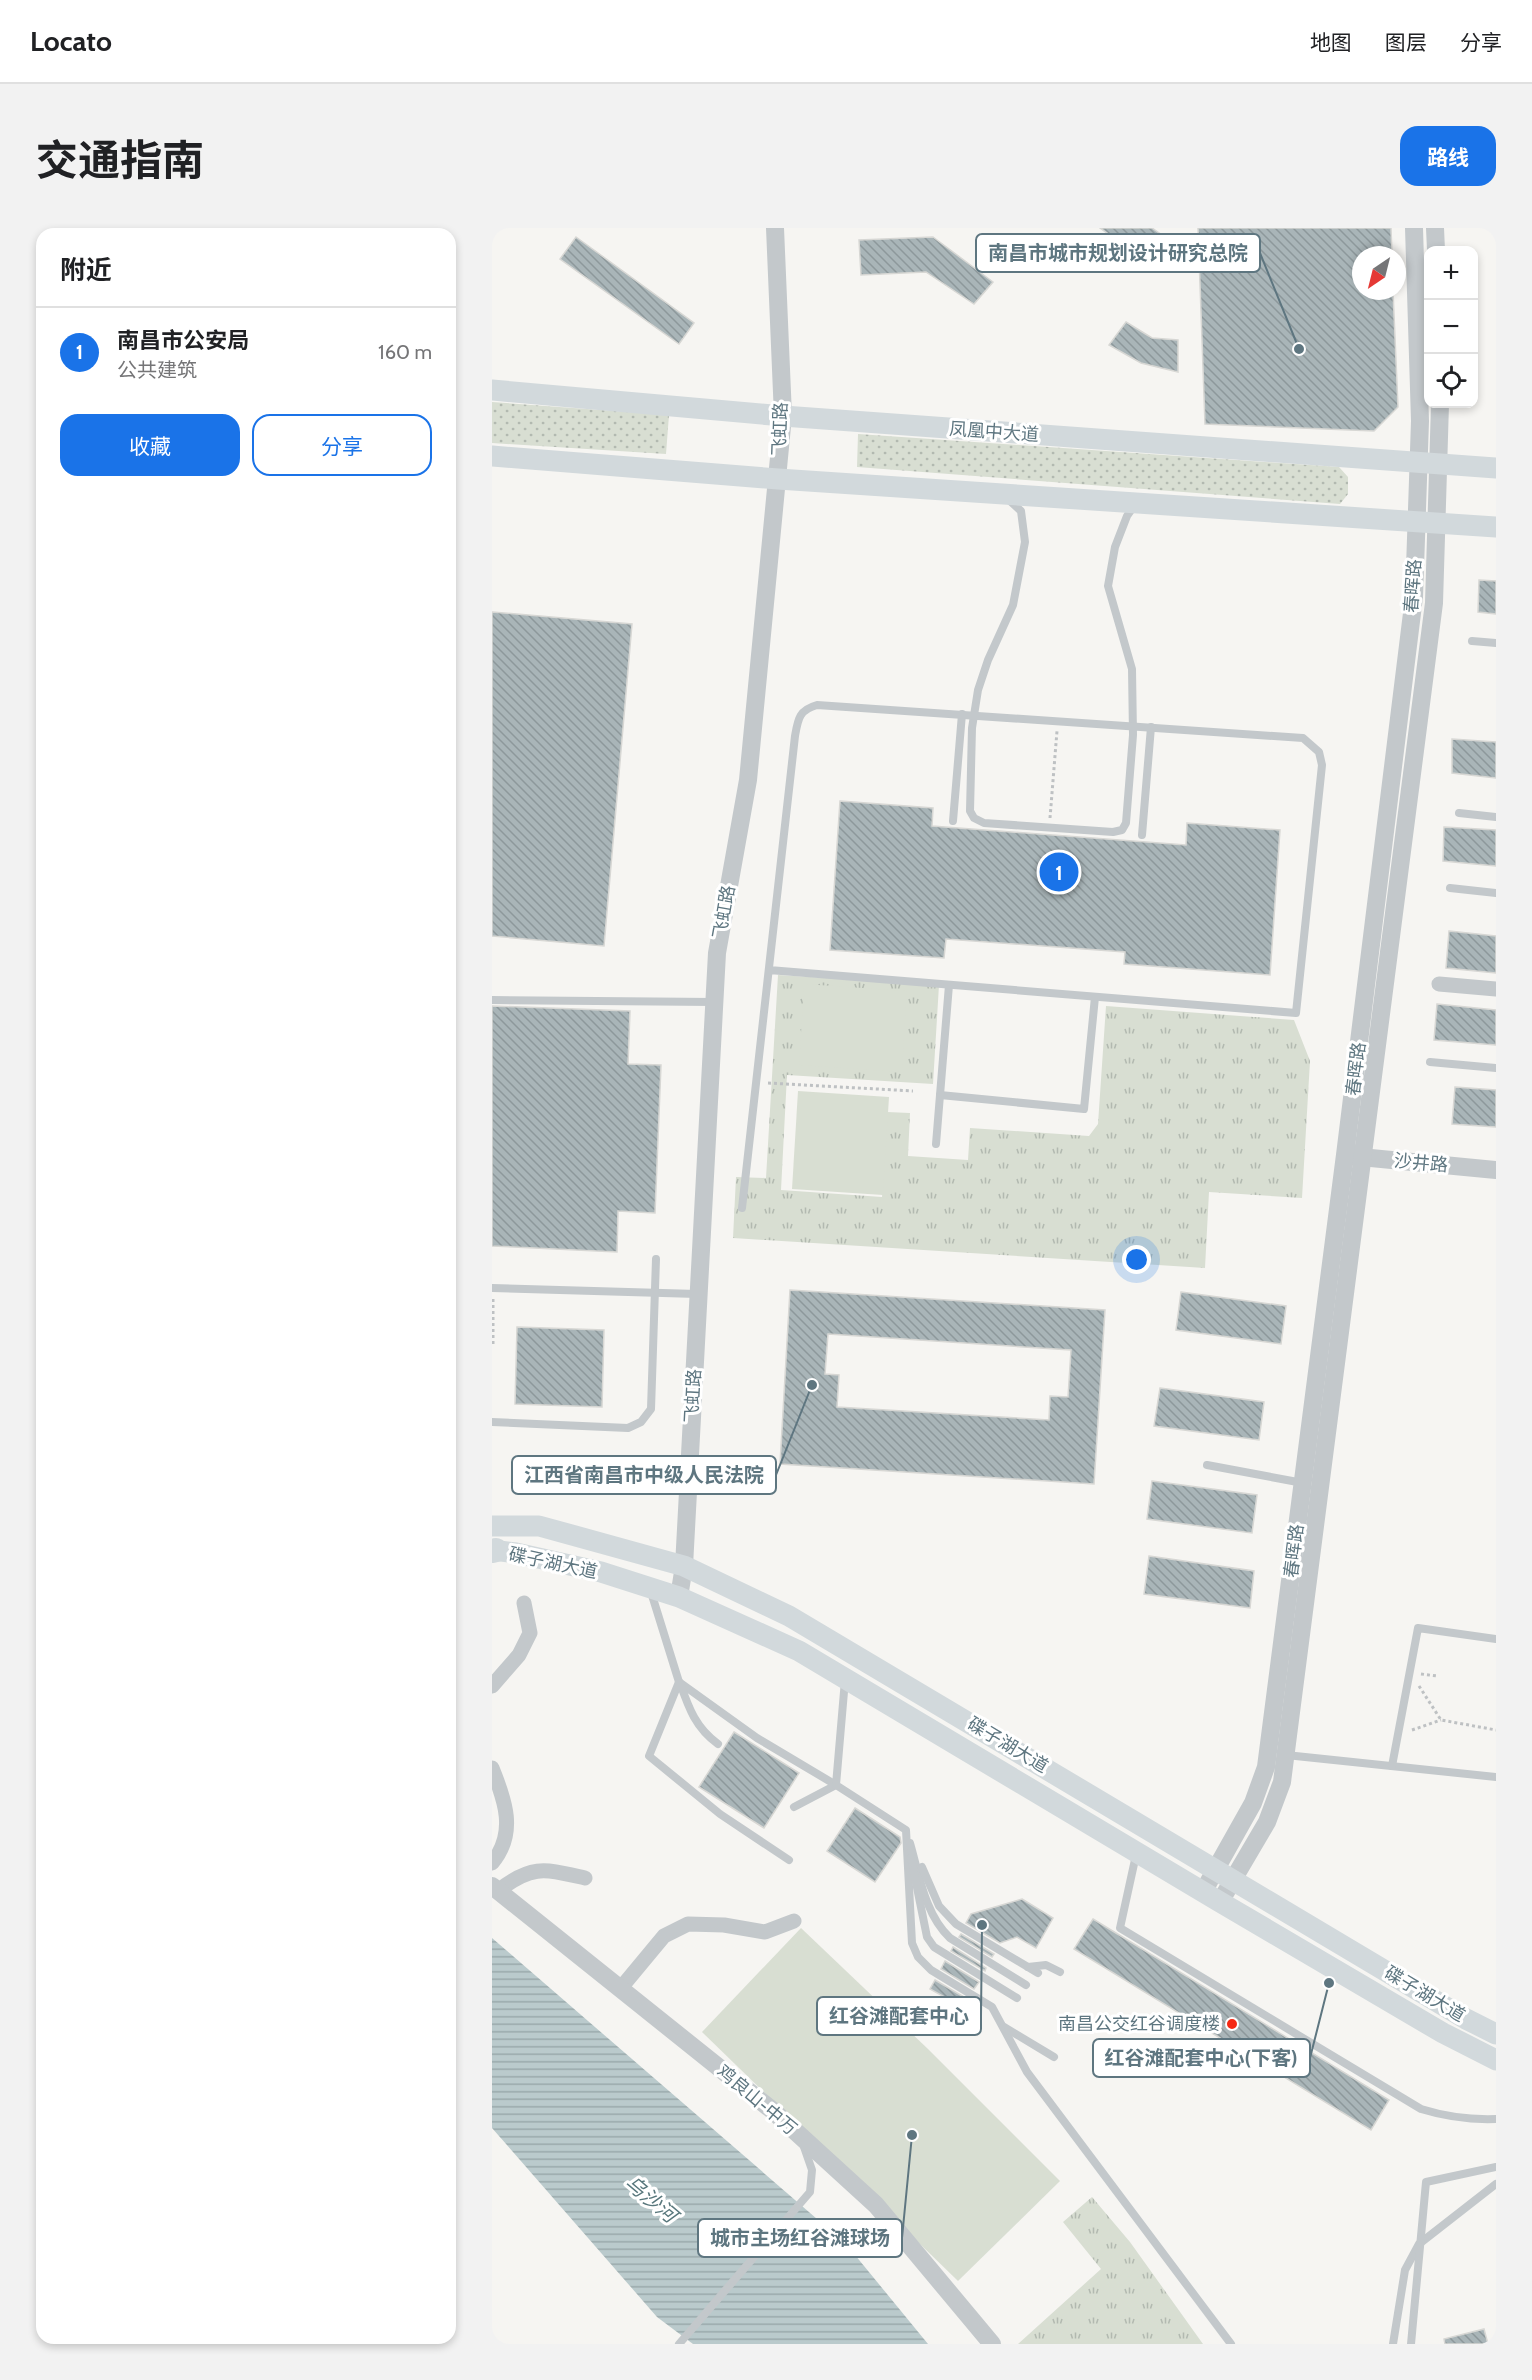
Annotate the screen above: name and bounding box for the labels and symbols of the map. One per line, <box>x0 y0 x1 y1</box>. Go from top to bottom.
callout: 南昌市城市规划设计研究总院 <box>976 234 1260 272</box>
text: 南昌市城市规划设计研究总院 <box>988 241 1248 265</box>
north arrow <box>1352 246 1406 300</box>
street label: 飞虹路 <box>768 402 792 456</box>
street label: 凤凰中大道 <box>948 418 1040 446</box>
street label: 春晖路 <box>1400 558 1426 614</box>
pin: 1 <box>1040 850 1078 894</box>
street label: 飞虹路 <box>708 884 740 940</box>
street label: 春晖路 <box>1342 1041 1370 1097</box>
street label: 沙井路 <box>1393 1150 1449 1176</box>
your location <box>1122 1245 1151 1274</box>
street label: 飞虹路 <box>681 1368 705 1424</box>
callout: 江西省南昌市中级人民法院 <box>512 1456 776 1494</box>
text: 江西省南昌市中级人民法院 <box>524 1463 764 1487</box>
street label: 春晖路 <box>1280 1523 1308 1579</box>
street label: 碟子湖大道 <box>507 1543 599 1583</box>
street label: 碟子湖大道 <box>964 1712 1052 1778</box>
street label: 碟子湖大道 <box>1381 1961 1469 2027</box>
callout: 红谷滩配套中心 <box>817 1997 981 2035</box>
text: 红谷滩配套中心 <box>829 2004 969 2028</box>
place label: 南昌公交红谷调度楼 <box>1058 2013 1220 2035</box>
marker: 南昌公交红谷调度楼 <box>1225 2017 1239 2031</box>
callout: 红谷滩配套中心(下客) <box>1093 2039 1310 2077</box>
text: 红谷滩配套中心(下客) <box>1104 2046 1298 2070</box>
street label: 鸡良山-中万 <box>713 2060 801 2140</box>
water label: 乌沙河 <box>620 2171 685 2230</box>
callout: 城市主场红谷滩球场 <box>698 2219 902 2257</box>
text: 城市主场红谷滩球场 <box>710 2226 890 2250</box>

